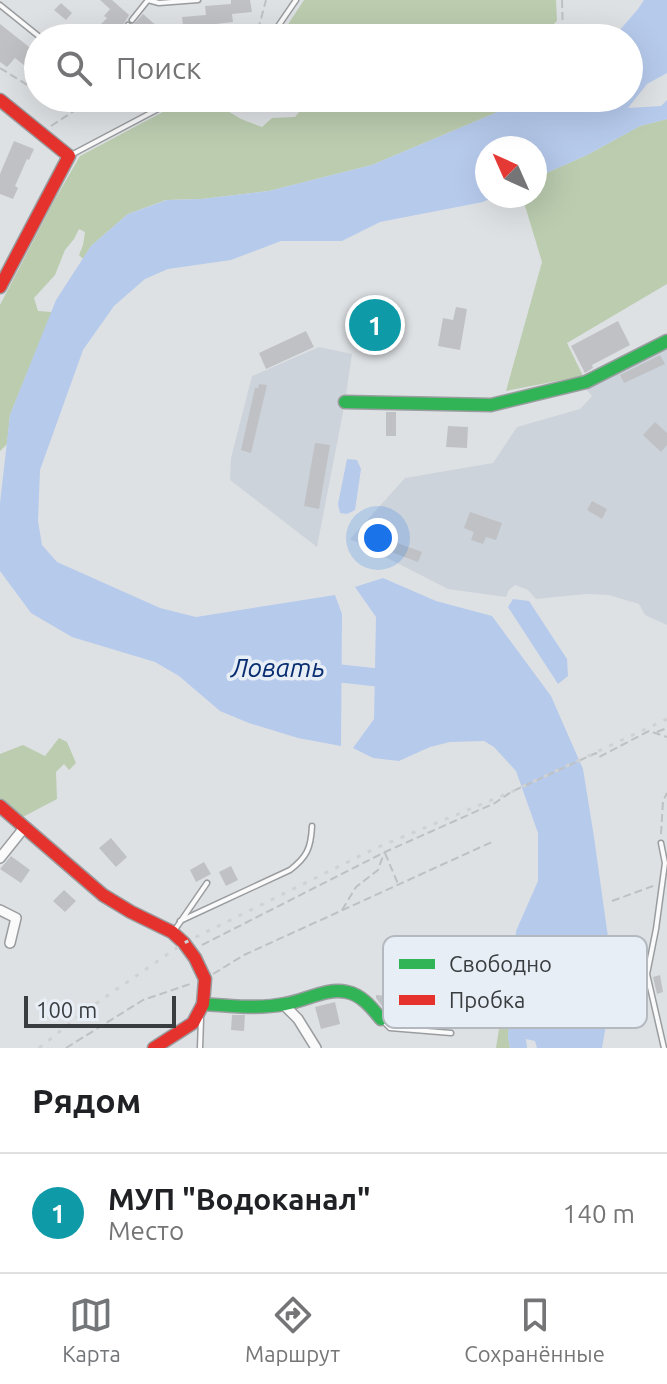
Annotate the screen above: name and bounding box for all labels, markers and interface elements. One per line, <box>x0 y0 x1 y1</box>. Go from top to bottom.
search box <box>24 24 643 112</box>
icon: search <box>52 46 96 90</box>
text: Поиск <box>116 51 201 85</box>
north arrow <box>475 136 547 208</box>
pin: 1 <box>349 295 401 355</box>
your location <box>358 518 398 558</box>
water label: Ловать <box>230 653 325 682</box>
legend <box>383 936 647 1028</box>
text: Свободно <box>449 951 552 976</box>
text: Пробка <box>449 987 525 1012</box>
scale bar <box>24 992 176 1028</box>
text: 100 m <box>36 997 97 1022</box>
text: Рядом <box>32 1081 141 1119</box>
text: МУП "Водоканал" <box>108 1182 370 1216</box>
text: 1 <box>51 1199 65 1228</box>
text: 140 m <box>563 1199 635 1228</box>
text: Место <box>108 1216 184 1245</box>
tab: Карта <box>62 1293 121 1366</box>
tab: Маршрут <box>245 1293 340 1366</box>
tab: Сохранённые <box>464 1293 605 1366</box>

